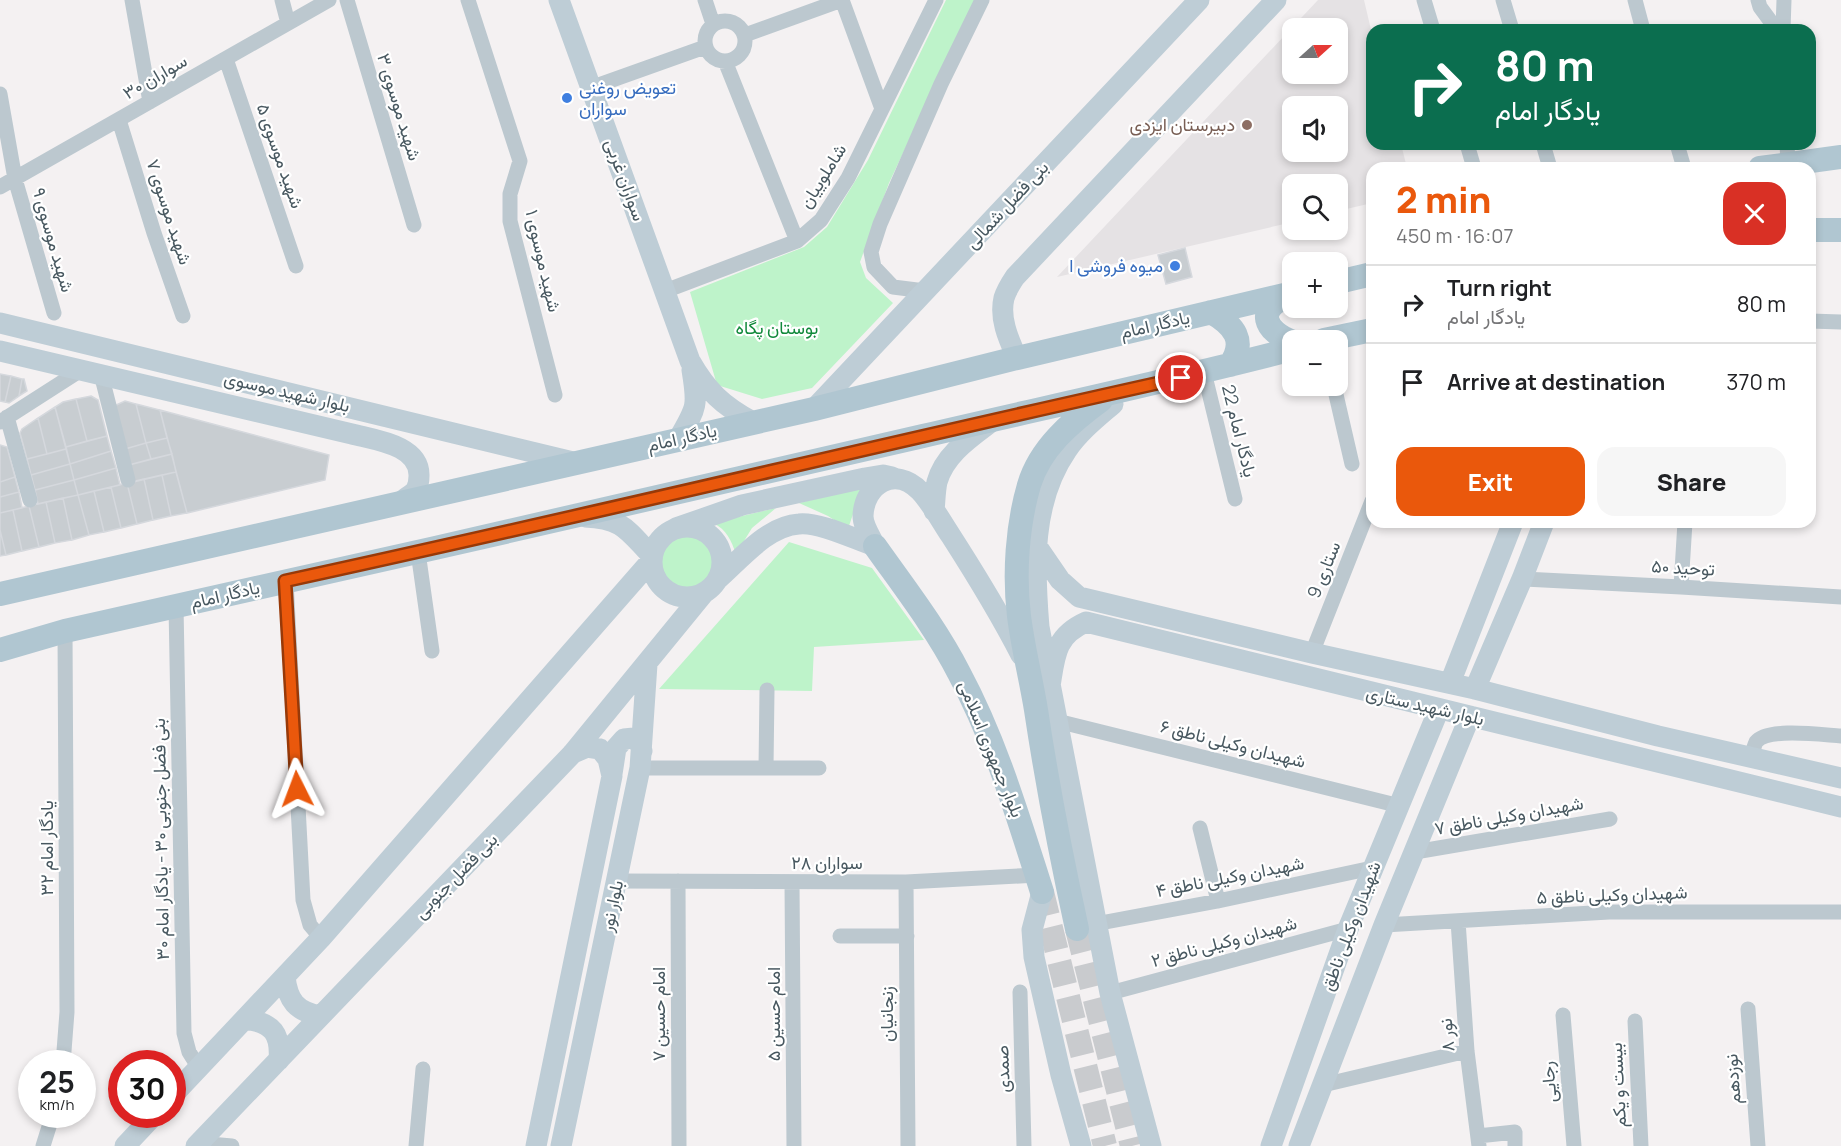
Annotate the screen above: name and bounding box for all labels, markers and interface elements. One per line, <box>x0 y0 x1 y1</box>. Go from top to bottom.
north arrow <box>1282 18 1348 84</box>
map controls <box>1282 18 1348 396</box>
text: 80 m <box>1495 36 1595 94</box>
street label: سواران ۳۰ <box>118 48 191 104</box>
icon: right <box>1396 48 1474 126</box>
street label: شهید موسوی ۳ <box>372 50 428 163</box>
place label: تعویض روغنی سواران <box>579 75 676 120</box>
marker: تعویض روغنی سواران <box>560 91 574 105</box>
text: یادگار امام <box>1495 91 1601 128</box>
button: sound <box>1282 96 1348 162</box>
street label: شهید موسوی ۵ <box>252 100 310 211</box>
place label: دبیرستان ایزدی <box>1130 112 1235 136</box>
marker: دبیرستان ایزدی <box>1240 118 1254 132</box>
street label: سواران غربی <box>600 135 652 224</box>
street label: شاملوییان <box>793 139 851 212</box>
street label: بنی فضل شمالی <box>959 155 1053 253</box>
street label: شهید موسوی ۷ <box>142 156 198 268</box>
button: search <box>1282 174 1348 240</box>
text: 2 min <box>1396 175 1491 224</box>
button: close <box>1723 182 1786 245</box>
street label: شهید موسوی ۹ <box>28 185 80 295</box>
street label: شهید موسوی ۱ <box>521 207 567 314</box>
text: 450 m · 16:07 <box>1396 222 1513 249</box>
button: + <box>1282 252 1348 318</box>
place label: میوه فروشی ا <box>1069 253 1163 277</box>
marker: میوه فروشی ا <box>1168 259 1182 273</box>
text: Turn right <box>1447 273 1552 303</box>
icon: right <box>1396 288 1429 321</box>
text: 80 m <box>1737 289 1786 319</box>
text: یادگار امام <box>1447 303 1525 330</box>
street label: یادگار امام <box>1118 304 1192 345</box>
park label: بوستان پگاه <box>736 315 818 340</box>
button: − <box>1282 330 1348 396</box>
pin <box>1155 352 1206 403</box>
icon: arrive <box>1164 361 1197 394</box>
street label: بلوار شهید موسوی <box>222 365 352 417</box>
icon: arrive <box>1396 366 1429 399</box>
text: Arrive at destination <box>1447 367 1665 397</box>
text: 370 m <box>1726 367 1786 397</box>
street label: یادگار امام 22 <box>1216 382 1263 480</box>
street label: یادگار امام <box>645 417 719 458</box>
button: Exit <box>1396 447 1585 516</box>
button: Share <box>1597 447 1786 516</box>
street label: ستاری 9 <box>1301 538 1345 602</box>
street label: توحید ۵۰ <box>1651 553 1715 581</box>
street label: یادگار امام <box>188 574 262 615</box>
street label: بلوار جمهوری اسلامی <box>954 677 1030 821</box>
street label: بلوار شهید ستاری <box>1364 680 1487 730</box>
street label: شهیدان وکیلی ناطق ۶ <box>1158 713 1308 773</box>
street label: بنی فضل جنوبی ۳۰ - یادگار امام ۳۰ <box>146 718 175 960</box>
position arrow <box>265 757 329 821</box>
street label: شهیدان وکیلی ناطق ۷ <box>1432 790 1585 840</box>
street label: یادگار امام ۳۲ <box>34 800 59 896</box>
street label: بنی فضل جنوبی <box>408 827 502 923</box>
street label: سواران ۲۸ <box>791 850 863 874</box>
street label: شهیدان وکیلی ناطق ۴ <box>1154 850 1306 902</box>
street label: شهیدان وکیلی ناطق <box>1314 858 1386 994</box>
street label: بلوار نور <box>594 878 628 935</box>
street label: شهیدان وکیلی ناطق ۵ <box>1536 879 1688 909</box>
street label: شهیدان وکیلی ناطق ٢ <box>1148 910 1299 972</box>
street label: امام حسین ۷ <box>646 967 671 1061</box>
street label: امام حسین ۵ <box>761 967 786 1061</box>
street label: زنجانیان <box>874 986 898 1042</box>
street label: نور ۸ <box>1433 1017 1459 1053</box>
street label: بیست و یکم <box>1603 1042 1632 1128</box>
street label: صمدی <box>989 1045 1015 1093</box>
speed limit sign: 30 <box>108 1050 186 1128</box>
street label: نوزدهم <box>1718 1053 1747 1105</box>
street label: رجایی <box>1534 1060 1562 1104</box>
text: 25 <box>39 1061 75 1102</box>
text: km/h <box>40 1094 74 1115</box>

